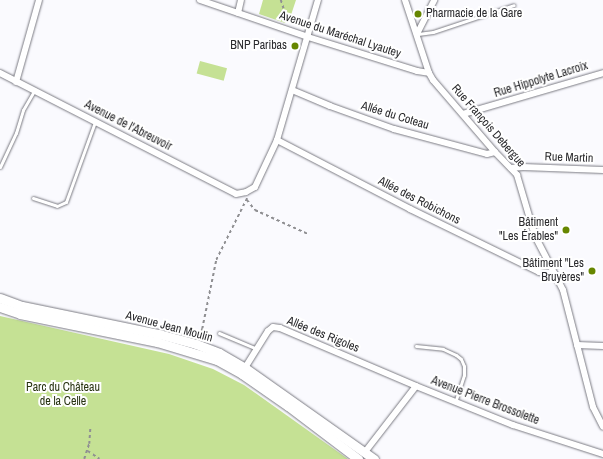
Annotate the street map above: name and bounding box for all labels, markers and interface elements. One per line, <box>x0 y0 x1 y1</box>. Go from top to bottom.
place label: Pharmacie de la Gare <box>426 7 522 21</box>
street label: Avenue du Maréchal Lyautey <box>277 9 403 61</box>
marker: Pharmacie de la Gare <box>413 9 423 19</box>
place label: BNP Paribas <box>230 39 287 53</box>
marker: BNP Paribas <box>290 41 300 51</box>
street label: Rue Hippolyte Lacroix <box>492 59 590 101</box>
street label: Rue François Debergue <box>448 82 528 170</box>
street label: Avenue de l'Abreuvoir <box>82 98 174 154</box>
street label: Allée du Coteau <box>359 99 431 133</box>
street label: Rue Martin <box>544 150 594 166</box>
street label: Allée des Robichons <box>376 174 462 228</box>
place label: Bâtiment "Les Érables" <box>499 216 558 244</box>
marker: Bâtiment "Les Érables" <box>561 225 571 235</box>
place label: Bâtiment "Les Bruyères" <box>523 257 584 285</box>
marker: Bâtiment "Les Bruyères" <box>587 266 597 276</box>
street label: Avenue Jean Moulin <box>124 308 214 346</box>
street label: Allée des Rigoles <box>285 314 361 356</box>
street label: Avenue Pierre Brossolette <box>429 374 541 428</box>
park label: Parc du Château de la Celle <box>26 381 100 409</box>

